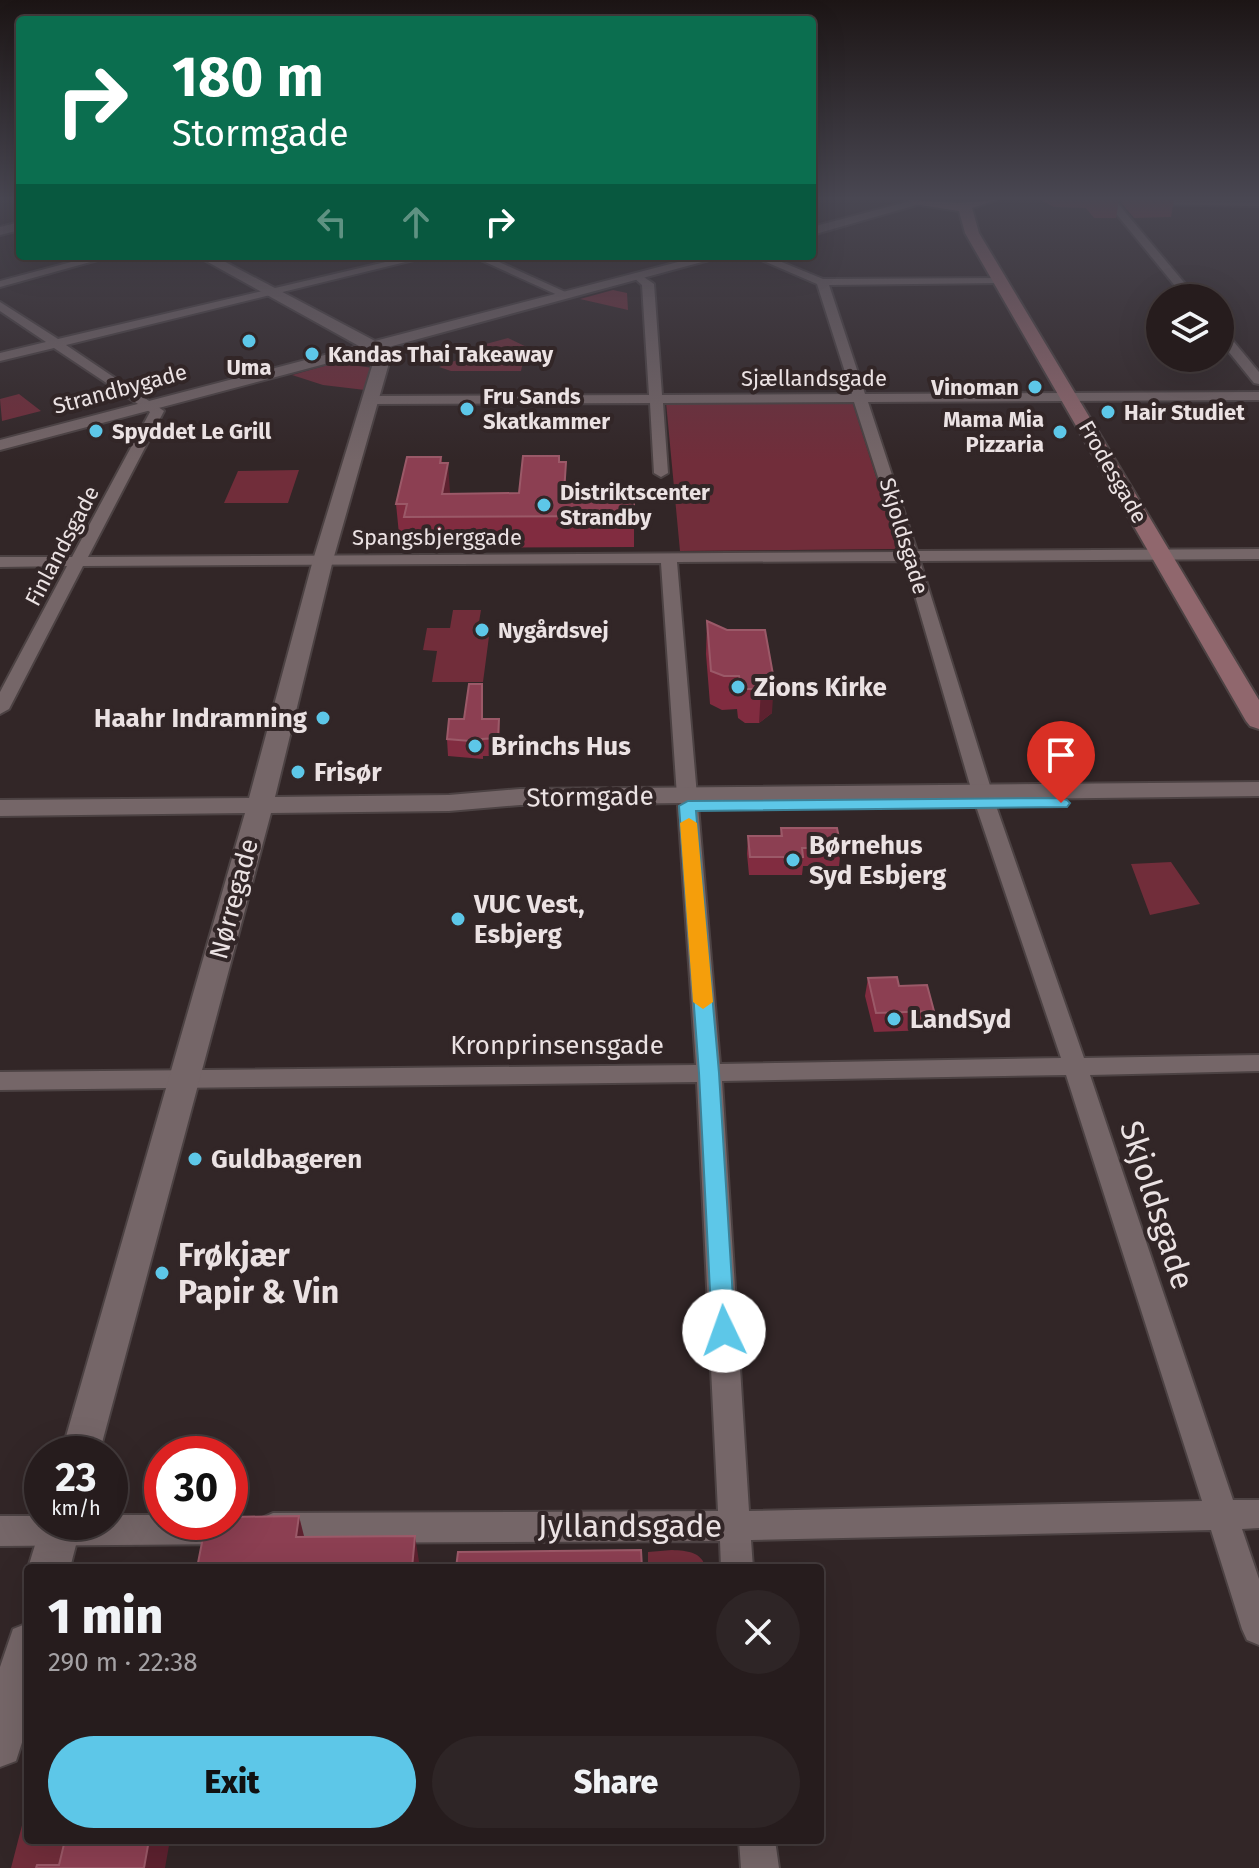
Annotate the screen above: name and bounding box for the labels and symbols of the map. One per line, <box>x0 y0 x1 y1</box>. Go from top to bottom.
marker: Uma <box>240 332 258 350</box>
place label: Kandas Thai Takeaway <box>328 341 554 368</box>
marker: Kandas Thai Takeaway <box>303 345 321 363</box>
place label: Uma <box>227 354 271 381</box>
street label: Strandbygade <box>50 358 190 420</box>
street label: Sjællandsgade <box>741 365 887 392</box>
place label: Vinoman <box>930 374 1019 401</box>
marker: Vinoman <box>1026 378 1044 396</box>
place label: Fru Sands Skatkammer <box>483 383 610 435</box>
place label: Hair Studiet <box>1124 399 1245 426</box>
marker: Fru Sands Skatkammer <box>458 400 476 418</box>
marker: Hair Studiet <box>1099 403 1117 421</box>
place label: Mama Mia Pizzaria <box>943 406 1044 458</box>
street label: Frodesgade <box>1073 416 1153 528</box>
place label: Spyddet Le Grill <box>112 418 272 445</box>
marker: Spyddet Le Grill <box>87 422 105 440</box>
marker: Mama Mia Pizzaria <box>1051 423 1069 441</box>
street label: Skjoldsgade <box>874 475 934 597</box>
place label: Distriktscenter Strandby <box>560 479 710 531</box>
street label: Finlandsgade <box>19 481 105 611</box>
marker: Distriktscenter Strandby <box>535 496 553 514</box>
street label: Spangsbjerggade <box>352 524 522 551</box>
place label: Nygårdsvej <box>498 617 609 644</box>
marker: Nygårdsvej <box>473 621 491 639</box>
place label: Zions Kirke <box>754 672 887 703</box>
marker: Zions Kirke <box>729 678 747 696</box>
place label: Haahr Indramning <box>94 703 308 734</box>
marker: Haahr Indramning <box>314 709 332 727</box>
pin <box>1027 721 1095 803</box>
place label: Brinchs Hus <box>491 731 631 762</box>
marker: Brinchs Hus <box>466 737 484 755</box>
place label: Frisør <box>314 757 382 788</box>
marker: Frisør <box>289 763 307 781</box>
street label: Stormgade <box>526 780 654 814</box>
place label: Børnehus Syd Esbjerg <box>809 830 947 891</box>
street label: Nørregade <box>203 835 265 963</box>
marker: Børnehus Syd Esbjerg <box>784 851 802 869</box>
place label: VUC Vest, Esbjerg <box>473 889 584 950</box>
marker: VUC Vest, Esbjerg <box>449 910 467 928</box>
place label: LandSyd <box>910 1004 1011 1035</box>
marker: LandSyd <box>885 1010 903 1028</box>
street label: Kronprinsensgade <box>450 1030 664 1061</box>
street label: Skjoldsgade <box>1112 1116 1202 1294</box>
place label: Guldbageren <box>211 1144 362 1175</box>
marker: Guldbageren <box>186 1150 204 1168</box>
place label: Frøkjær Papir & Vin <box>178 1236 339 1311</box>
marker: Frøkjær Papir & Vin <box>153 1264 171 1282</box>
position arrow <box>682 1289 766 1373</box>
speed limit sign: 30 <box>144 1436 248 1540</box>
street label: Jyllandsgade <box>538 1507 722 1545</box>

